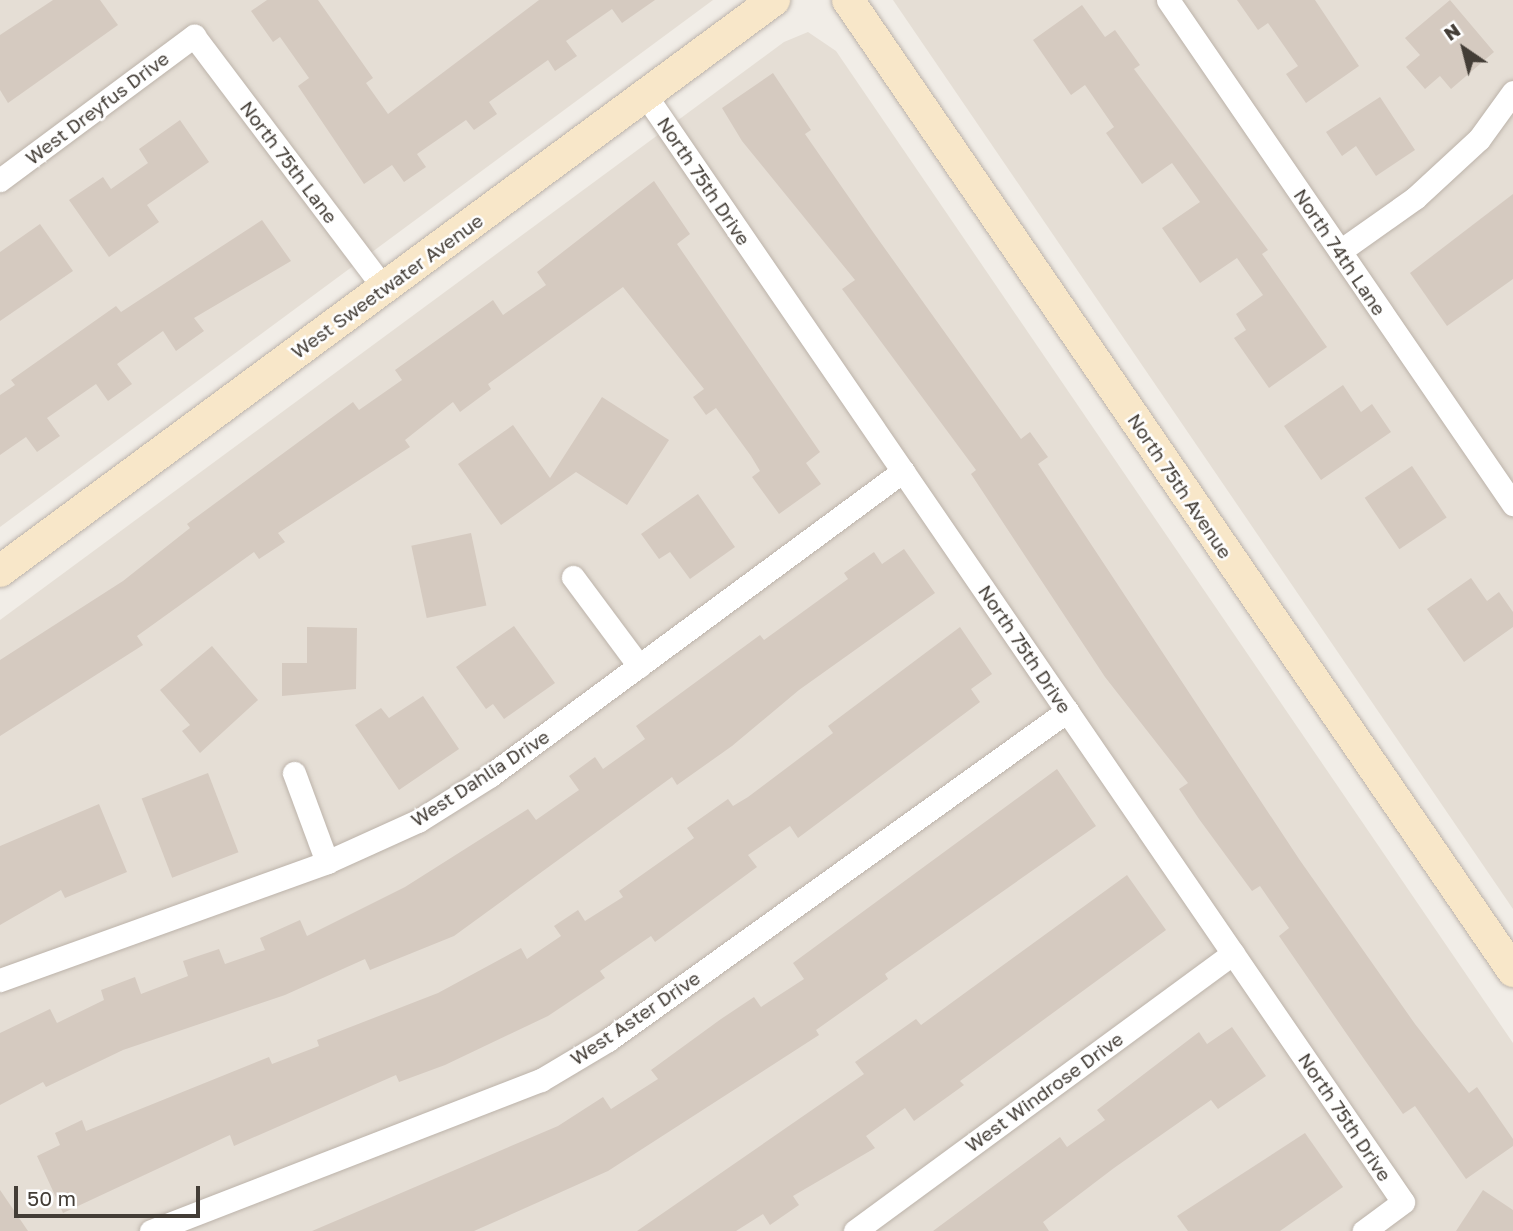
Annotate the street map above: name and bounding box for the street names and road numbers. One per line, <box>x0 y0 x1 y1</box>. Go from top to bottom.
street label: West Dreyfus Drive <box>21 47 173 169</box>
street label: North 75th Lane <box>236 96 342 228</box>
street label: North 75th Drive <box>653 113 755 249</box>
street label: North 74th Lane <box>1289 184 1391 320</box>
street label: West Sweetwater Avenue <box>287 209 487 363</box>
street label: North 75th Avenue <box>1123 409 1237 563</box>
street label: North 75th Drive <box>974 581 1076 717</box>
street label: West Dahlia Drive <box>407 725 553 831</box>
street label: West Aster Drive <box>566 966 704 1070</box>
street label: West Windrose Drive <box>961 1027 1127 1157</box>
street label: North 75th Drive <box>1294 1049 1396 1185</box>

